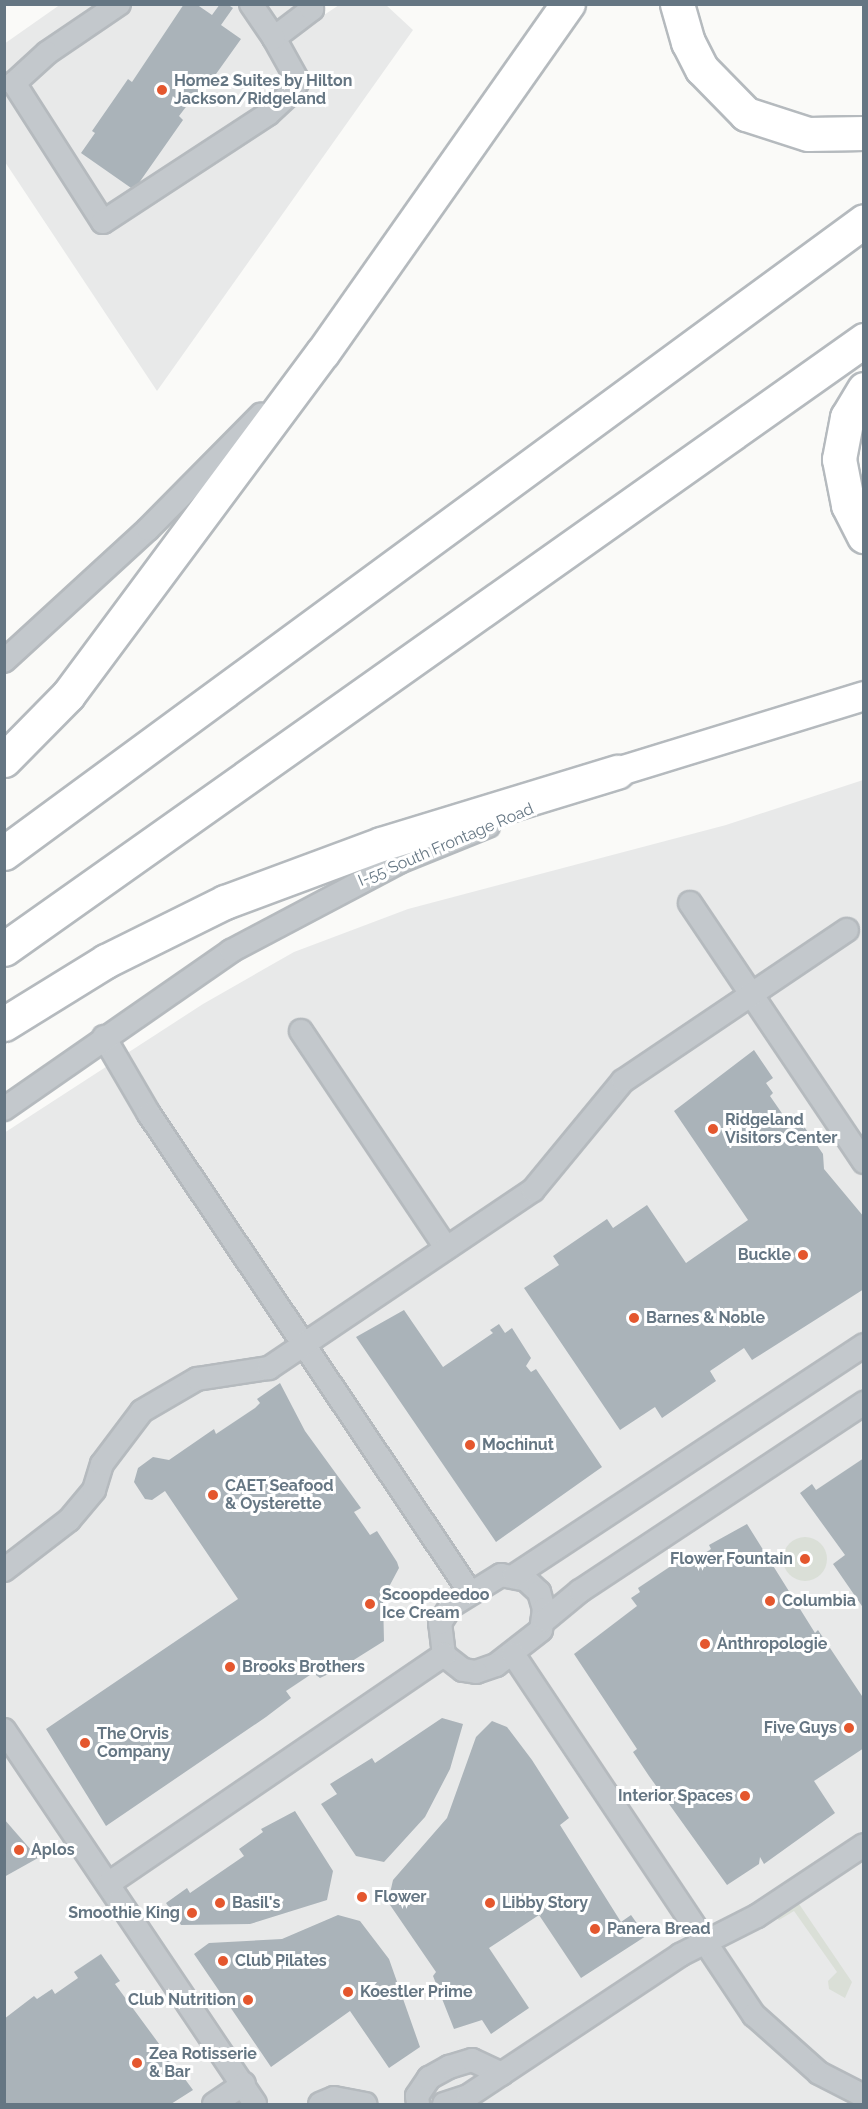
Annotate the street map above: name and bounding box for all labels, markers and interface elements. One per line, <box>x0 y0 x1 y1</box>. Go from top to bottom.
place label: Home2 Suites by Hilton Jackson/Ridgeland <box>174 71 353 109</box>
marker: Home2 Suites by Hilton Jackson/Ridgeland <box>155 83 169 97</box>
street label: I-55 South Frontage Road <box>355 799 537 891</box>
place label: Ridgeland Visitors Center <box>725 1110 838 1148</box>
marker: Ridgeland Visitors Center <box>706 1122 720 1136</box>
place label: Buckle <box>738 1245 791 1265</box>
marker: Buckle <box>796 1248 810 1262</box>
place label: Barnes & Noble <box>646 1308 765 1328</box>
marker: Barnes & Noble <box>627 1311 641 1325</box>
place label: Mochinut <box>482 1435 554 1455</box>
marker: Mochinut <box>463 1438 477 1452</box>
place label: CAET Seafood & Oysterette <box>225 1476 334 1514</box>
marker: CAET Seafood & Oysterette <box>206 1488 220 1502</box>
place label: Flower Fountain <box>670 1549 793 1569</box>
marker: Flower Fountain <box>798 1552 812 1566</box>
place label: Scoopdeedoo Ice Cream <box>382 1585 489 1623</box>
place label: Columbia <box>782 1591 856 1611</box>
marker: Columbia <box>763 1594 777 1608</box>
marker: Scoopdeedoo Ice Cream <box>363 1597 377 1611</box>
place label: Anthropologie <box>717 1634 827 1654</box>
marker: Anthropologie <box>698 1637 712 1651</box>
place label: Brooks Brothers <box>242 1657 365 1677</box>
marker: Brooks Brothers <box>223 1660 237 1674</box>
place label: Five Guys <box>764 1718 837 1738</box>
marker: Five Guys <box>842 1721 856 1735</box>
place label: The Orvis Company <box>97 1724 170 1762</box>
marker: The Orvis Company <box>78 1736 92 1750</box>
place label: Interior Spaces <box>618 1786 733 1806</box>
marker: Interior Spaces <box>738 1789 752 1803</box>
place label: Aplos <box>31 1840 75 1860</box>
marker: Aplos <box>12 1843 26 1857</box>
place label: Flower <box>374 1887 427 1907</box>
marker: Flower <box>355 1890 369 1904</box>
place label: Basil's <box>232 1893 280 1913</box>
place label: Libby Story <box>502 1893 588 1913</box>
marker: Basil's <box>213 1896 227 1910</box>
marker: Libby Story <box>483 1896 497 1910</box>
place label: Smoothie King <box>68 1903 180 1923</box>
marker: Smoothie King <box>185 1906 199 1920</box>
place label: Panera Bread <box>607 1919 711 1939</box>
marker: Panera Bread <box>588 1922 602 1936</box>
place label: Club Pilates <box>235 1951 327 1971</box>
marker: Club Pilates <box>216 1954 230 1968</box>
place label: Koestler Prime <box>360 1982 473 2002</box>
marker: Koestler Prime <box>341 1985 355 1999</box>
place label: Club Nutrition <box>128 1990 236 2010</box>
marker: Club Nutrition <box>241 1993 255 2007</box>
place label: Zea Rotisserie & Bar <box>149 2044 257 2082</box>
marker: Zea Rotisserie & Bar <box>130 2056 144 2070</box>

